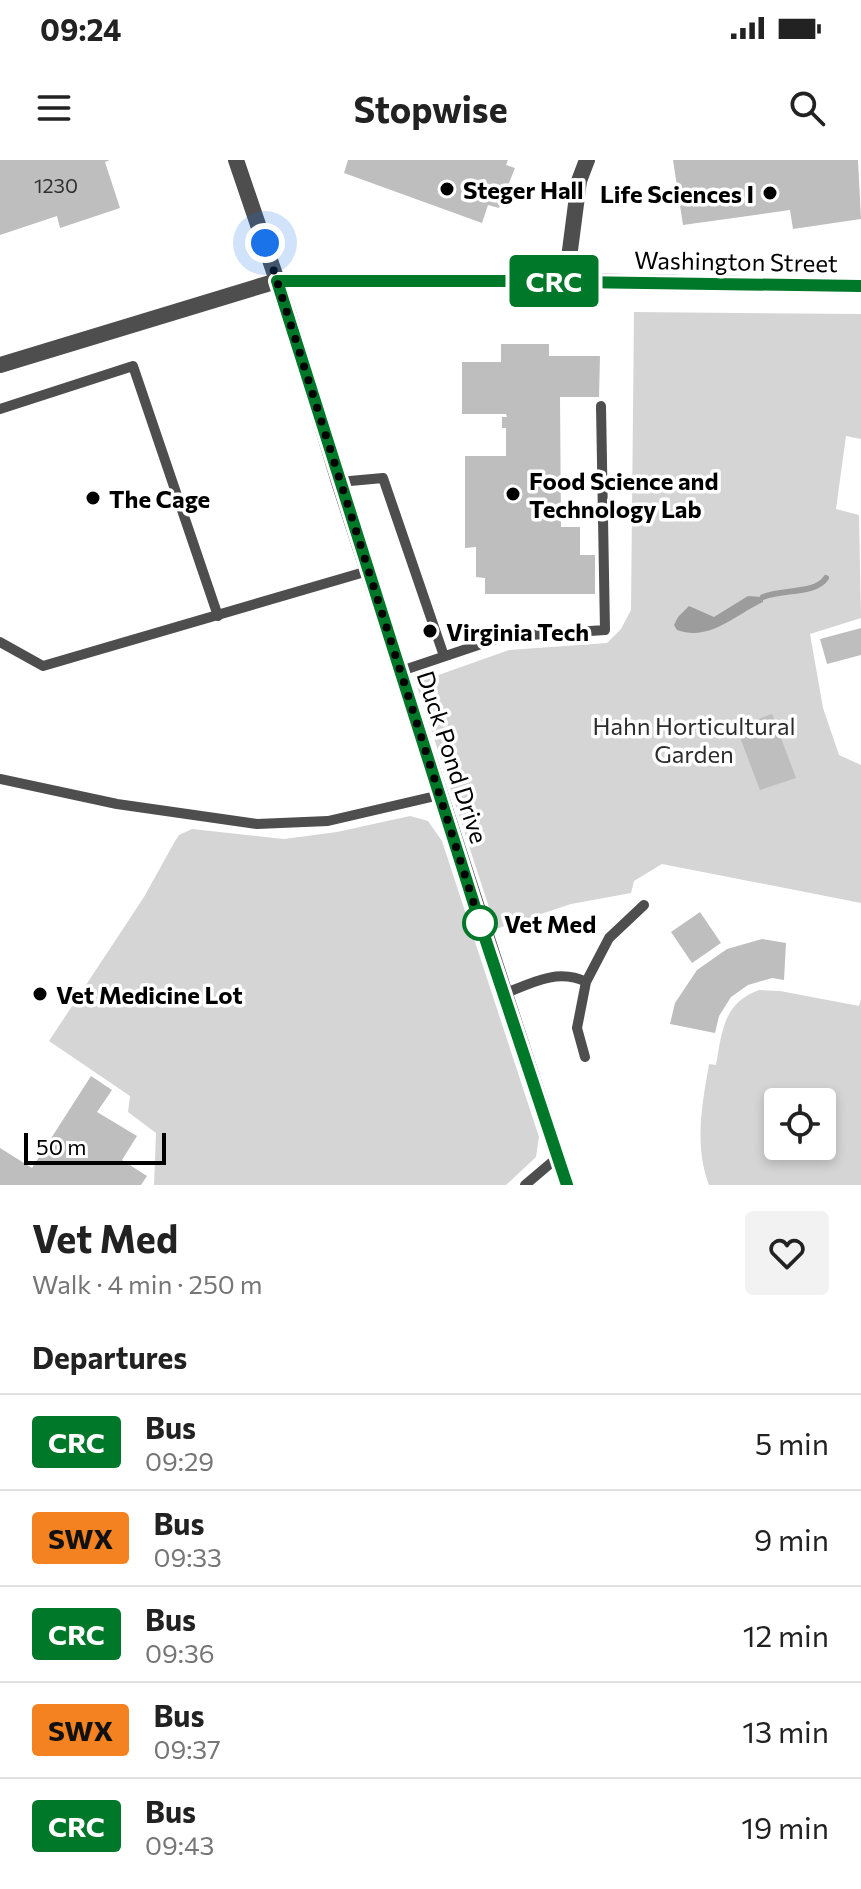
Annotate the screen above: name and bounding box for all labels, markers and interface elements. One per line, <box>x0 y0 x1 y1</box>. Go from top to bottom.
text: 09:24 <box>40 10 121 47</box>
icon: menu <box>32 86 76 130</box>
text: Stopwise <box>353 86 508 130</box>
icon: search <box>785 86 829 130</box>
house number: 1230 <box>34 173 78 197</box>
place label: Steger Hall <box>463 175 584 204</box>
place label: Life Sciences I <box>600 179 754 208</box>
marker: Steger Hall <box>438 180 456 198</box>
marker: Life Sciences I <box>761 184 779 202</box>
your location <box>245 223 285 263</box>
street label: Washington Street <box>634 245 838 277</box>
line badge: CRC <box>508 255 600 307</box>
text: CRC <box>525 264 583 298</box>
place label: Food Science and Technology Lab <box>529 466 719 523</box>
place label: The Cage <box>109 484 210 513</box>
marker: Food Science and Technology Lab <box>504 485 522 503</box>
marker: The Cage <box>84 489 102 507</box>
place label: Virginia Tech <box>446 617 589 646</box>
marker: Virginia Tech <box>421 622 439 640</box>
street label: Duck Pond Drive <box>411 667 495 847</box>
park label: Hahn Horticultural Garden <box>592 711 796 768</box>
marker: Vet Med <box>463 906 497 940</box>
place label: Vet Med <box>504 909 596 938</box>
place label: Vet Medicine Lot <box>56 980 243 1009</box>
marker: Vet Medicine Lot <box>31 985 49 1003</box>
map controls <box>764 1088 836 1160</box>
button: locate <box>764 1088 836 1160</box>
scale bar <box>24 1129 166 1165</box>
text: 50 m <box>36 1133 86 1160</box>
button: heart <box>745 1211 829 1295</box>
text: Vet Med <box>32 1214 178 1261</box>
text: Walk · 4 min · 250 m <box>32 1268 262 1299</box>
text: Departures <box>32 1338 187 1375</box>
text: Bus <box>145 1408 196 1445</box>
text: 5 min <box>755 1424 829 1461</box>
text: CRC <box>48 1425 105 1459</box>
text: 09:29 <box>145 1445 214 1476</box>
text: Bus <box>153 1504 204 1541</box>
text: 9 min <box>754 1520 829 1557</box>
text: SWX <box>48 1521 113 1555</box>
text: 09:33 <box>153 1541 222 1572</box>
text: Bus <box>145 1600 196 1637</box>
text: 12 min <box>743 1616 829 1653</box>
text: CRC <box>48 1617 105 1651</box>
text: 09:36 <box>145 1637 215 1668</box>
text: Bus <box>153 1696 204 1733</box>
text: 13 min <box>742 1712 829 1749</box>
text: SWX <box>48 1713 113 1747</box>
text: 09:37 <box>153 1733 221 1764</box>
text: Bus <box>145 1792 196 1829</box>
text: 19 min <box>741 1808 829 1845</box>
text: CRC <box>48 1809 105 1843</box>
text: 09:43 <box>145 1829 214 1860</box>

